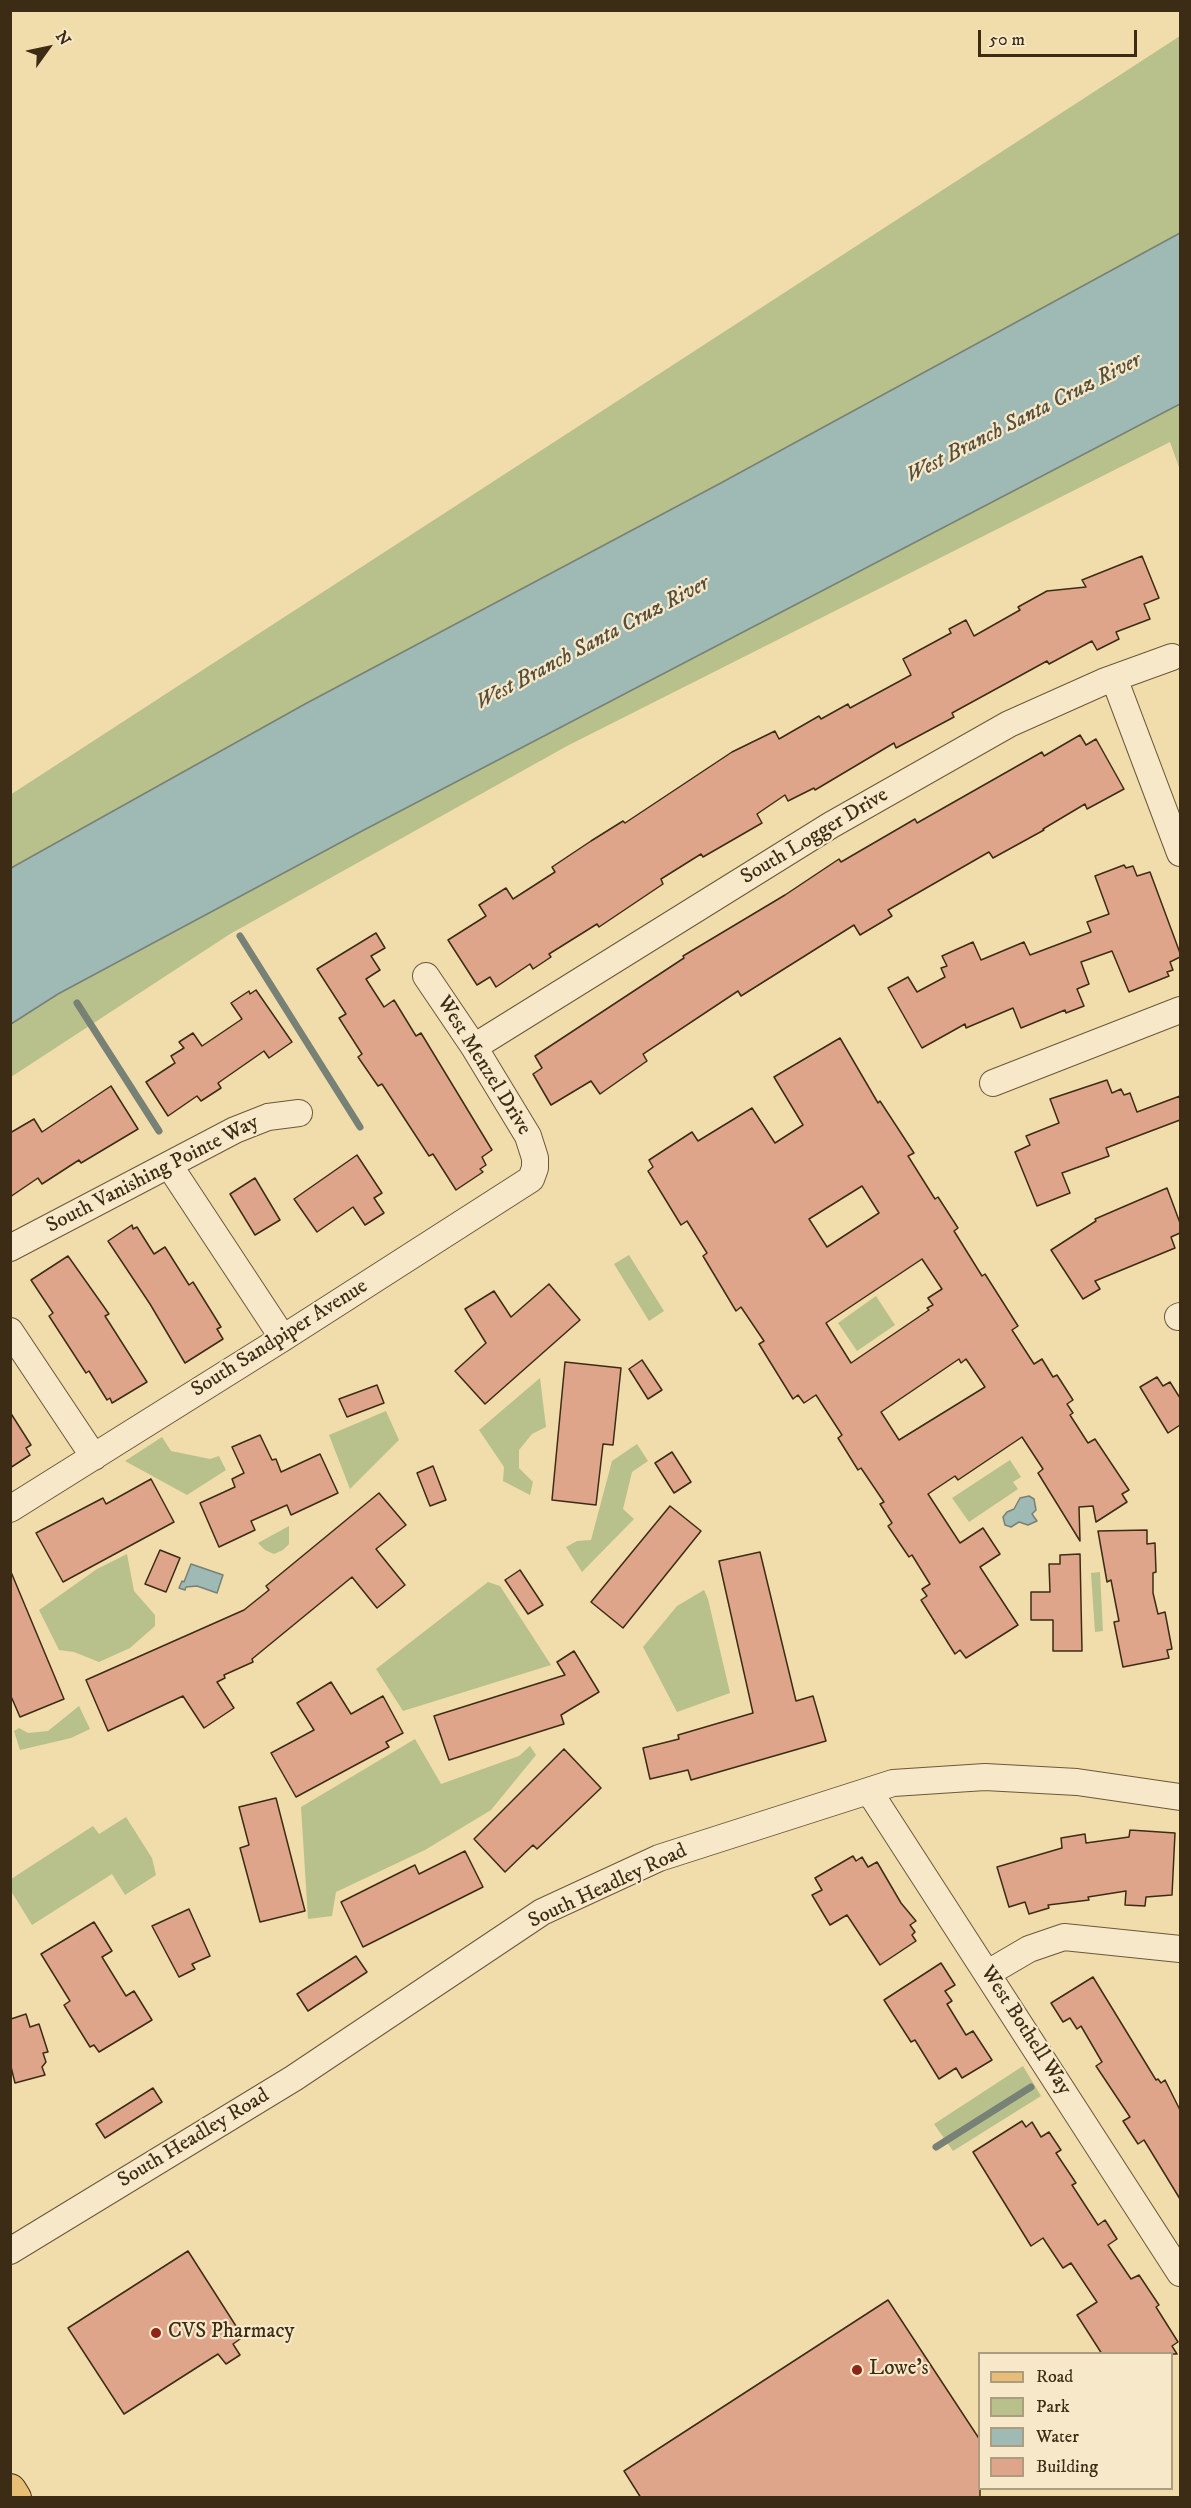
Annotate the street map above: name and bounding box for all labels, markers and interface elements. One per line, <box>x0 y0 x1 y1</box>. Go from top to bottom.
north arrow <box>18 18 78 78</box>
scale bar <box>981 18 1140 56</box>
text: N <box>51 27 75 49</box>
text: 50 m <box>989 29 1025 51</box>
water label: West Branch Santa Cruz River <box>902 348 1146 490</box>
water label: West Branch Santa Cruz River <box>472 571 714 717</box>
street label: South Logger Drive <box>737 783 893 891</box>
street label: West Menzel Drive <box>430 992 536 1140</box>
street label: South Vanishing Pointe Way <box>43 1110 263 1240</box>
street label: South Sandpiper Avenue <box>187 1275 373 1403</box>
street label: South Headley Road <box>525 1839 691 1935</box>
street label: West Bothell Way <box>974 1962 1076 2100</box>
street label: South Headley Road <box>114 2084 274 2194</box>
place label: CVS Pharmacy <box>168 2320 294 2346</box>
marker: CVS Pharmacy <box>149 2326 163 2340</box>
legend <box>978 2352 1173 2490</box>
place label: Lowe’s <box>869 2357 929 2383</box>
marker: Lowe’s <box>850 2363 864 2377</box>
text: Road <box>1036 2366 1073 2388</box>
text: Park <box>1036 2396 1070 2418</box>
text: Water <box>1036 2426 1079 2448</box>
text: Building <box>1036 2456 1098 2478</box>

